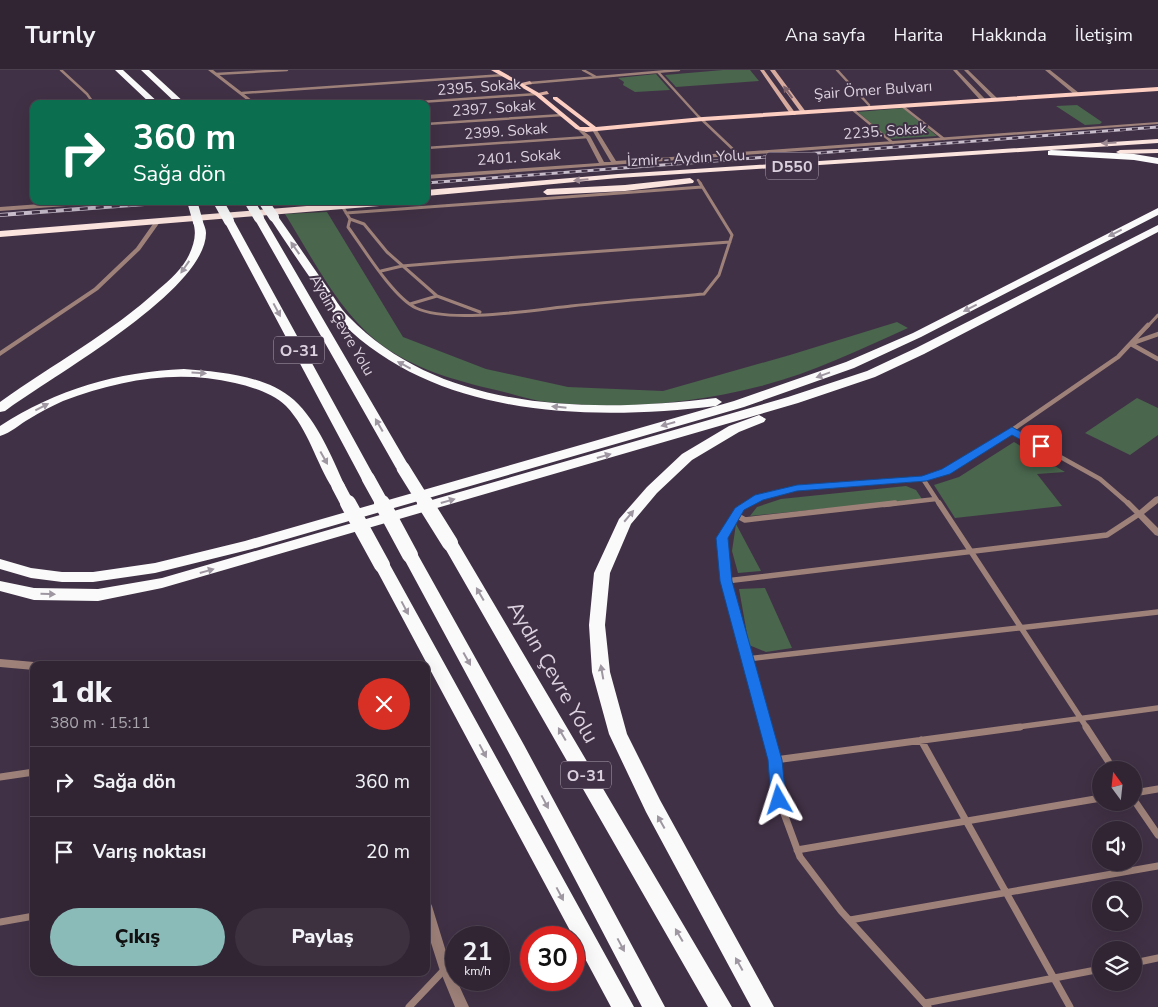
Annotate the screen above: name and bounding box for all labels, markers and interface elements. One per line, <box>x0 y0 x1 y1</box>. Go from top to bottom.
text: Turnly <box>25 19 95 51</box>
text: Ana sayfa <box>785 23 865 47</box>
text: Harita <box>893 23 943 47</box>
text: Hakkında <box>971 23 1047 47</box>
text: İletişim <box>1075 23 1133 47</box>
street label: 2395. Sokak <box>437 74 522 100</box>
street label: Şair Ömer Bulvarı <box>813 76 933 104</box>
one-way arrow <box>782 86 793 99</box>
street label: 2397. Sokak <box>452 95 537 121</box>
text: 360 m <box>133 114 236 161</box>
street label: 2399. Sokak <box>464 118 549 144</box>
street label: 2235. Sokak <box>843 118 928 144</box>
icon: right <box>50 120 115 185</box>
one-way arrow <box>1101 140 1117 148</box>
street label: 2401. Sokak <box>477 144 562 170</box>
street label: İzmir - Aydın Yolu <box>626 145 746 171</box>
road number: D550 <box>766 152 818 180</box>
text: Sağa dön <box>133 159 226 189</box>
one-way arrow <box>572 176 588 184</box>
one-way arrow <box>1107 229 1122 237</box>
one-way arrow <box>290 241 300 254</box>
one-way arrow <box>180 260 190 274</box>
street label: Aydın Çevre Yolu <box>305 271 379 379</box>
one-way arrow <box>273 303 281 317</box>
one-way arrow <box>963 304 978 312</box>
road number: O-31 <box>274 336 324 364</box>
one-way arrow <box>397 361 411 369</box>
one-way arrow <box>191 370 207 378</box>
one-way arrow <box>815 371 830 379</box>
one-way arrow <box>34 403 49 411</box>
one-way arrow <box>551 403 567 411</box>
one-way arrow <box>374 419 383 432</box>
one-way arrow <box>660 420 675 428</box>
pin <box>1020 425 1062 467</box>
icon: arrive <box>1027 432 1055 460</box>
one-way arrow <box>320 451 328 465</box>
one-way arrow <box>596 451 611 459</box>
one-way arrow <box>440 497 455 505</box>
one-way arrow <box>624 510 635 523</box>
one-way arrow <box>200 566 215 574</box>
one-way arrow <box>475 587 484 600</box>
one-way arrow <box>40 590 56 598</box>
street label: Aydın Çevre Yolu <box>501 596 605 748</box>
one-way arrow <box>401 600 409 615</box>
one-way arrow <box>463 652 471 666</box>
one-way arrow <box>598 664 606 679</box>
text: 1 dk <box>50 672 111 713</box>
button: close <box>358 678 410 730</box>
text: 380 m · 15:11 <box>50 712 151 734</box>
one-way arrow <box>557 727 566 740</box>
one-way arrow <box>479 743 487 758</box>
north arrow <box>1092 761 1142 811</box>
map controls <box>1092 761 1142 991</box>
road number: O-31 <box>561 762 611 788</box>
icon: right <box>50 768 78 796</box>
text: Sağa dön <box>93 769 176 795</box>
text: 360 m <box>355 769 410 795</box>
position arrow <box>752 773 804 825</box>
one-way arrow <box>541 794 549 809</box>
one-way arrow <box>657 815 665 829</box>
button: sound <box>1092 821 1142 871</box>
icon: arrive <box>50 838 78 866</box>
text: Varış noktası <box>93 839 206 865</box>
text: 20 m <box>366 839 410 865</box>
button: search <box>1092 881 1142 931</box>
one-way arrow <box>556 886 564 901</box>
button: Çıkış <box>50 908 225 966</box>
button: Paylaş <box>235 908 410 966</box>
speed limit sign: 30 <box>520 926 585 991</box>
one-way arrow <box>675 927 683 942</box>
text: 21 <box>462 935 493 969</box>
one-way arrow <box>617 938 625 952</box>
button: layers <box>1092 941 1142 991</box>
one-way arrow <box>735 958 744 971</box>
text: km/h <box>464 963 491 979</box>

